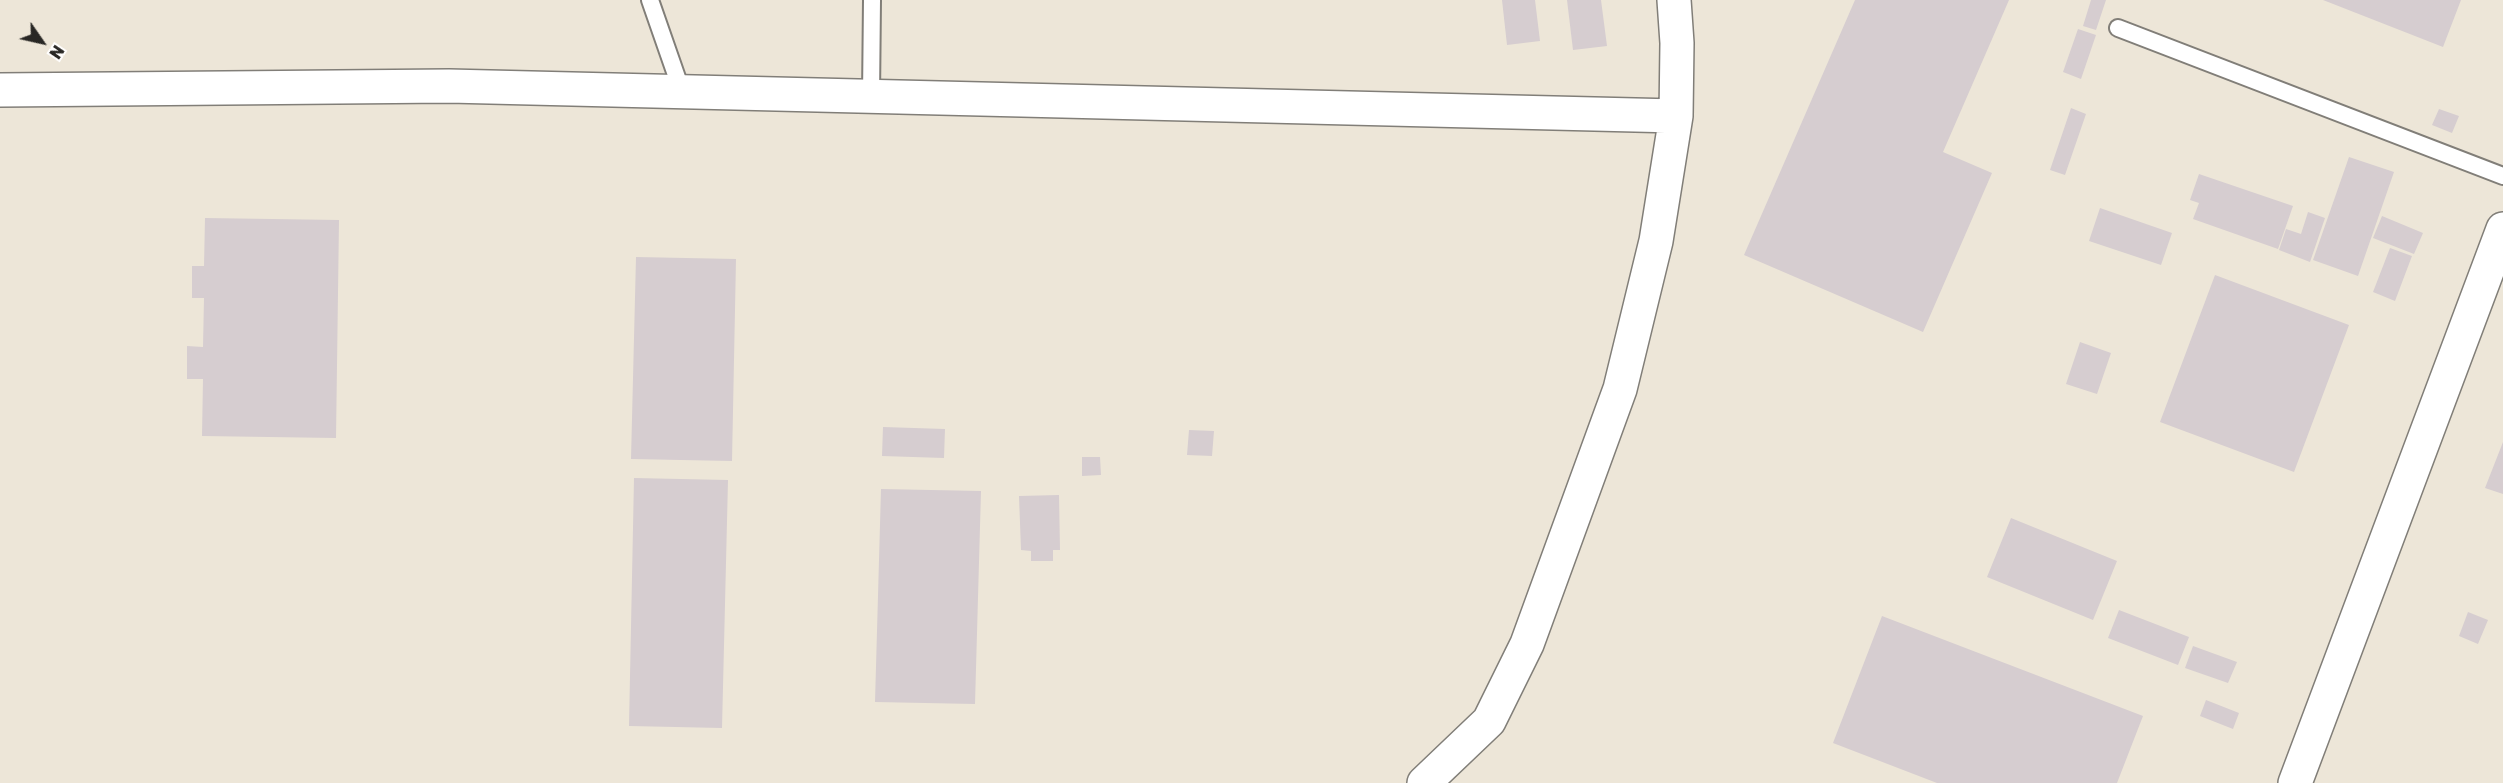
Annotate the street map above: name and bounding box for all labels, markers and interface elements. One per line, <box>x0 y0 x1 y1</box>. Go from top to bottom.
north arrow <box>12 12 72 72</box>
text: N <box>45 41 69 63</box>

